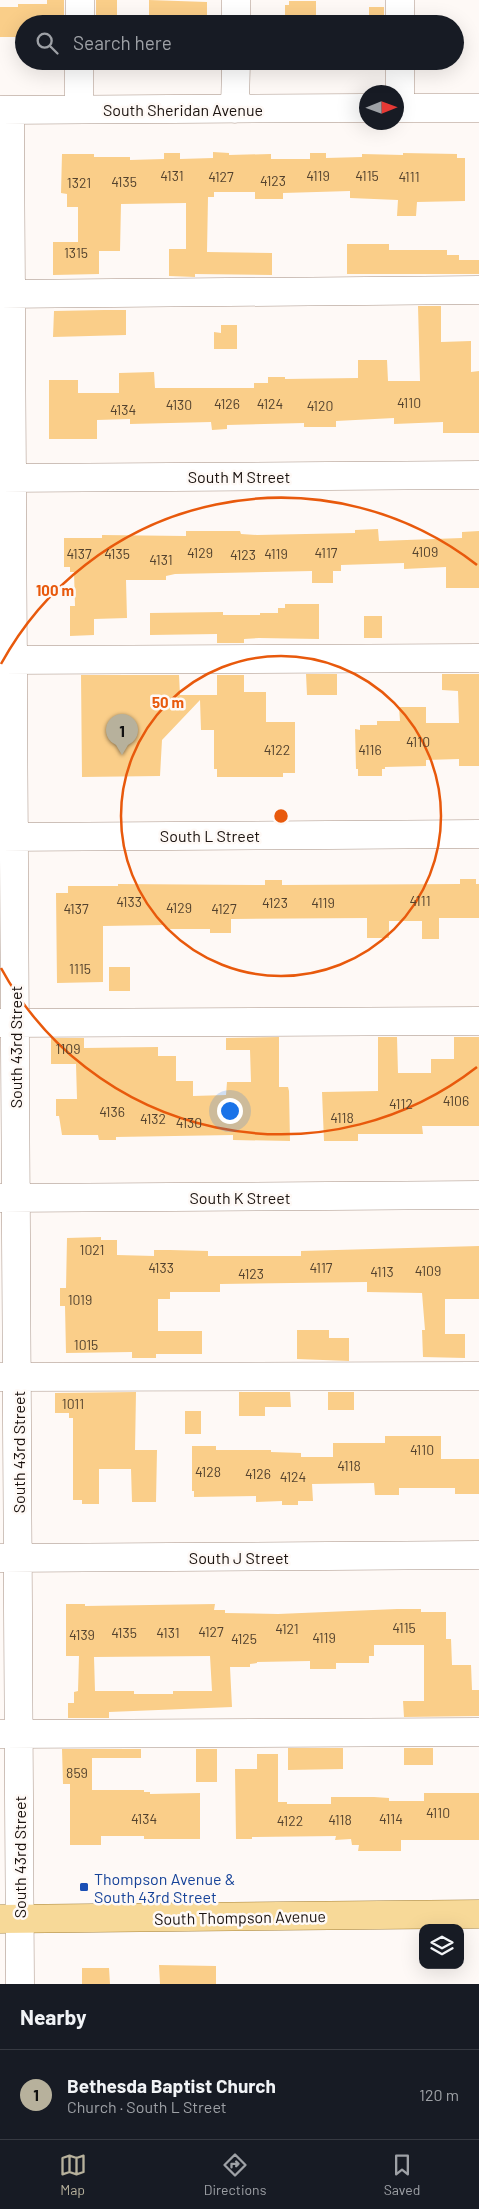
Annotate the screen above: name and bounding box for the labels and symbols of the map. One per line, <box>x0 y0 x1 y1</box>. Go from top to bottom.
north arrow <box>359 85 404 130</box>
street label: South Sheridan Avenue <box>103 100 263 119</box>
house number: 4131 <box>160 167 184 184</box>
house number: 4119 <box>306 167 330 184</box>
house number: 4115 <box>355 167 379 184</box>
house number: 4127 <box>208 168 234 185</box>
house number: 4111 <box>398 168 420 185</box>
house number: 4123 <box>260 172 286 189</box>
house number: 4135 <box>111 173 137 190</box>
house number: 1321 <box>67 174 91 191</box>
house number: 1315 <box>64 244 88 261</box>
house number: 4110 <box>397 394 421 411</box>
house number: 4126 <box>214 395 240 412</box>
house number: 4124 <box>257 395 283 412</box>
house number: 4130 <box>166 396 192 413</box>
house number: 4120 <box>307 397 333 414</box>
house number: 4134 <box>110 401 136 418</box>
street label: South M Street <box>188 467 290 486</box>
house number: 4109 <box>412 543 438 560</box>
house number: 4129 <box>187 544 213 561</box>
house number: 4117 <box>315 544 338 561</box>
house number: 4137 <box>66 545 92 562</box>
house number: 4135 <box>104 545 130 562</box>
house number: 4119 <box>264 545 288 562</box>
house number: 4123 <box>230 546 256 563</box>
house number: 4131 <box>149 551 173 568</box>
text: 100 m <box>36 581 74 599</box>
text: 50 m <box>152 693 184 711</box>
pin: 1 <box>106 714 138 755</box>
house number: 4110 <box>406 733 430 750</box>
house number: 4122 <box>264 741 290 758</box>
house number: 4116 <box>358 741 382 758</box>
centre of rings <box>272 807 290 825</box>
street label: South L Street <box>160 826 260 845</box>
house number: 4111 <box>409 892 431 909</box>
house number: 4133 <box>116 893 142 910</box>
house number: 4123 <box>262 894 288 911</box>
house number: 4119 <box>311 894 335 911</box>
house number: 4129 <box>166 899 192 916</box>
house number: 4137 <box>63 900 89 917</box>
house number: 4127 <box>211 900 237 917</box>
house number: 1115 <box>69 960 91 977</box>
street label: South 43rd Street <box>6 986 25 1108</box>
house number: 1109 <box>55 1040 81 1057</box>
house number: 4106 <box>443 1092 469 1109</box>
house number: 4112 <box>389 1095 413 1112</box>
your location <box>217 1098 243 1124</box>
house number: 4136 <box>99 1103 125 1120</box>
house number: 4118 <box>330 1109 354 1126</box>
house number: 4132 <box>140 1110 166 1127</box>
house number: 4130 <box>176 1114 202 1131</box>
street label: South K Street <box>190 1188 290 1207</box>
house number: 1021 <box>79 1241 105 1258</box>
house number: 4133 <box>148 1259 174 1276</box>
house number: 4117 <box>310 1259 333 1276</box>
house number: 4109 <box>415 1262 441 1279</box>
house number: 4113 <box>370 1263 394 1280</box>
house number: 4123 <box>238 1265 264 1282</box>
house number: 1019 <box>68 1291 92 1308</box>
house number: 1015 <box>74 1336 98 1353</box>
street label: South 43rd Street <box>9 1391 28 1513</box>
house number: 1011 <box>62 1395 84 1412</box>
house number: 4110 <box>410 1441 434 1458</box>
house number: 4118 <box>337 1457 361 1474</box>
house number: 4128 <box>195 1463 221 1480</box>
house number: 4126 <box>245 1465 271 1482</box>
house number: 4124 <box>280 1468 306 1485</box>
street label: South J Street <box>189 1548 289 1567</box>
house number: 4115 <box>392 1619 416 1636</box>
house number: 4121 <box>275 1620 299 1637</box>
house number: 4127 <box>198 1623 224 1640</box>
house number: 4135 <box>111 1624 137 1641</box>
house number: 4131 <box>156 1624 180 1641</box>
house number: 4139 <box>69 1626 95 1643</box>
house number: 4119 <box>312 1629 336 1646</box>
house number: 4125 <box>231 1630 257 1647</box>
house number: 859 <box>66 1764 88 1781</box>
street label: South 43rd Street <box>10 1796 29 1918</box>
house number: 4110 <box>426 1804 450 1821</box>
house number: 4134 <box>131 1810 157 1827</box>
house number: 4114 <box>379 1810 403 1827</box>
house number: 4118 <box>328 1811 352 1828</box>
house number: 4122 <box>277 1812 303 1829</box>
place label: Thompson Avenue & South 43rd Street <box>94 1869 235 1906</box>
marker: Thompson Avenue & South 43rd Street <box>78 1881 90 1893</box>
street label: South Thompson Avenue <box>154 1906 326 1928</box>

